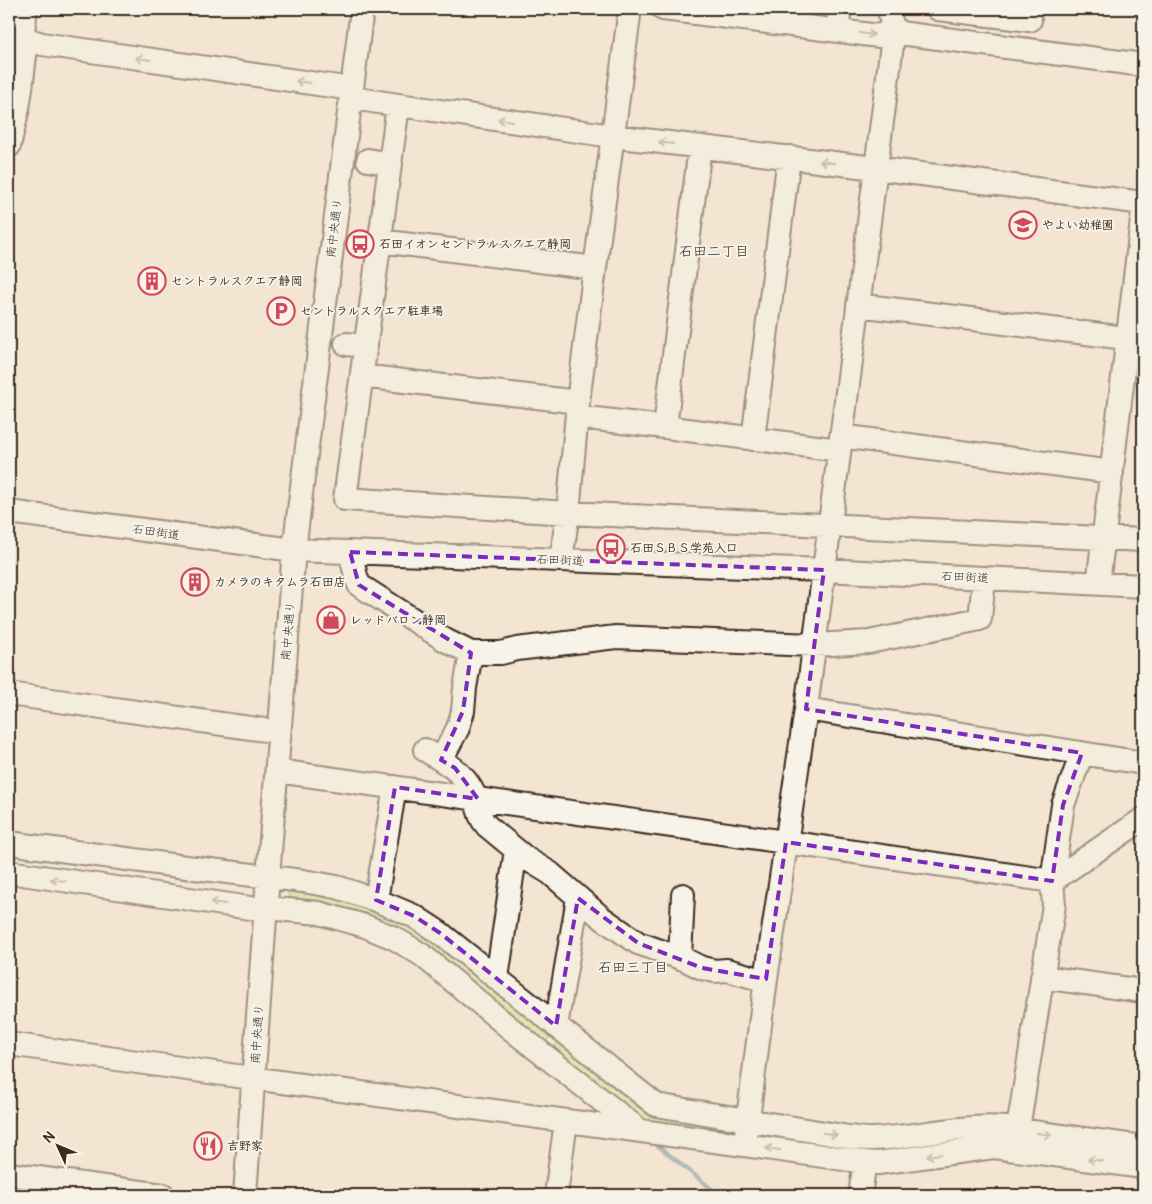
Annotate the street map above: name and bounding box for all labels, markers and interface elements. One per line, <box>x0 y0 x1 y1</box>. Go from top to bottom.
one-way arrow <box>859 29 875 39</box>
one-way arrow <box>135 54 151 64</box>
one-way arrow <box>296 77 312 87</box>
one-way arrow <box>497 115 513 125</box>
one-way arrow <box>658 137 674 147</box>
one-way arrow <box>819 157 835 167</box>
street label: 南中央通り <box>323 197 346 259</box>
school or university icon: やよい幼稚園 <box>1008 210 1038 240</box>
place label: やよい幼稚園 <box>1042 218 1114 233</box>
bus stop icon: 石田イオンセントラルスクエア静岡 <box>345 229 375 259</box>
place label: 石田イオンセントラルスクエア静岡 <box>379 237 571 252</box>
district label: 石田二丁目 <box>679 243 749 260</box>
building icon: セントラルスクエア静岡 <box>137 266 167 296</box>
place label: セントラルスクエア静岡 <box>171 274 303 289</box>
parking icon: セントラルスクエア駐車場 <box>266 296 296 326</box>
place label: セントラルスクエア駐車場 <box>300 304 444 319</box>
street label: 石田街道 <box>131 522 181 543</box>
bus stop icon: 石田ＳＢＳ学苑入口 <box>596 533 626 563</box>
place label: 石田ＳＢＳ学苑入口 <box>630 541 738 556</box>
street label: 石田街道 <box>536 552 584 569</box>
building icon: カメラのキタムラ石田店 <box>180 567 210 597</box>
street label: 石田街道 <box>941 569 989 586</box>
place label: カメラのキタムラ石田店 <box>214 575 346 590</box>
street label: 南中央通り <box>278 600 299 662</box>
shop icon: レッドバロン静岡 <box>316 605 346 635</box>
place label: レッドバロン静岡 <box>350 613 446 628</box>
one-way arrow <box>50 874 66 884</box>
one-way arrow <box>211 898 227 908</box>
district label: 石田三丁目 <box>598 959 668 976</box>
street label: 南中央通り <box>248 1004 267 1064</box>
north arrow <box>32 1122 82 1172</box>
text: N <box>40 1128 58 1147</box>
one-way arrow <box>1035 1129 1051 1139</box>
one-way arrow <box>822 1130 838 1140</box>
restaurant icon: 吉野家 <box>193 1131 223 1161</box>
place label: 吉野家 <box>227 1139 263 1154</box>
one-way arrow <box>765 1144 781 1154</box>
one-way arrow <box>926 1150 942 1160</box>
one-way arrow <box>1087 1155 1103 1165</box>

